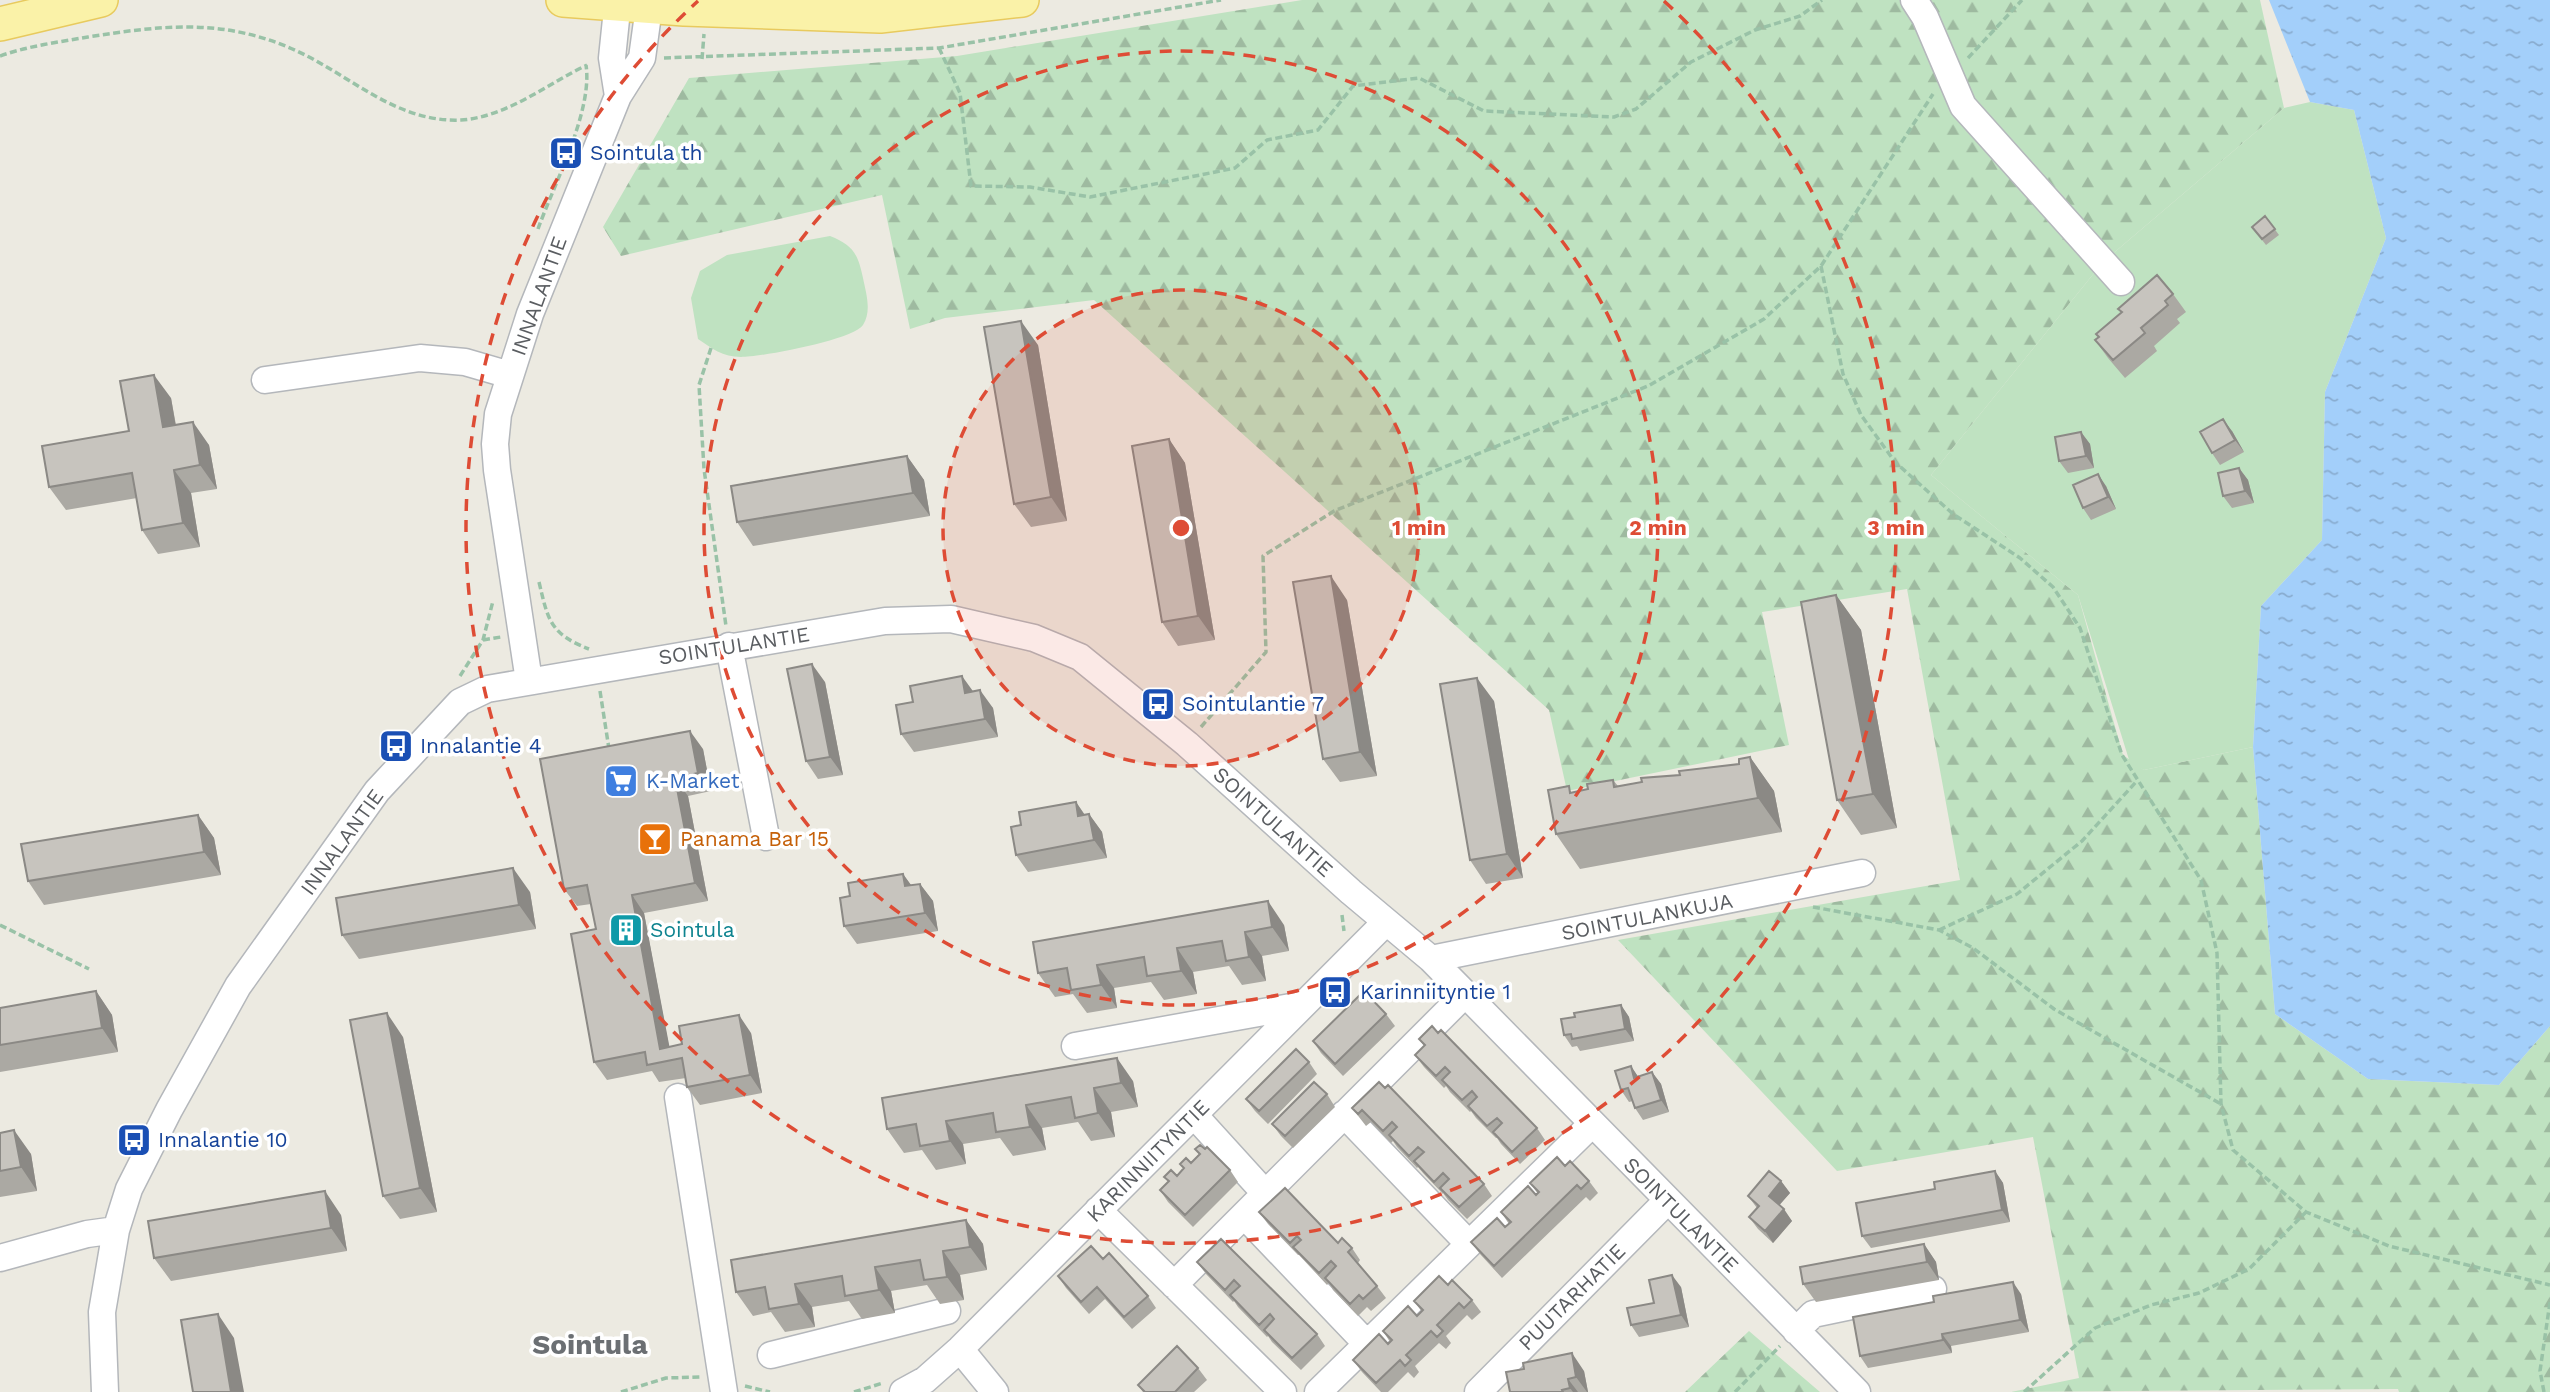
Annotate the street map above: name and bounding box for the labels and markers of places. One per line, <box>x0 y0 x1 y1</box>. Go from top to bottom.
bus stop icon: Sointula th <box>547 134 585 172</box>
place label: Sointula th <box>590 140 703 165</box>
centre of rings <box>1169 516 1193 540</box>
bus stop icon: Sointulantie 7 <box>1139 685 1177 723</box>
place label: Sointulantie 7 <box>1182 691 1324 716</box>
bus stop icon: Innalantie 4 <box>377 727 415 765</box>
place label: Innalantie 4 <box>420 733 542 758</box>
supermarket icon: K-Market <box>602 762 640 800</box>
place label: K-Market <box>646 768 740 793</box>
bar icon: Panama Bar 15 <box>636 820 674 858</box>
place label: Panama Bar 15 <box>680 826 829 851</box>
building icon: Sointula <box>607 911 645 949</box>
place label: Sointula <box>650 917 735 942</box>
bus stop icon: Karinniityntie 1 <box>1316 973 1354 1011</box>
place label: Karinniityntie 1 <box>1360 979 1511 1004</box>
bus stop icon: Innalantie 10 <box>115 1121 153 1159</box>
place label: Innalantie 10 <box>158 1127 288 1152</box>

